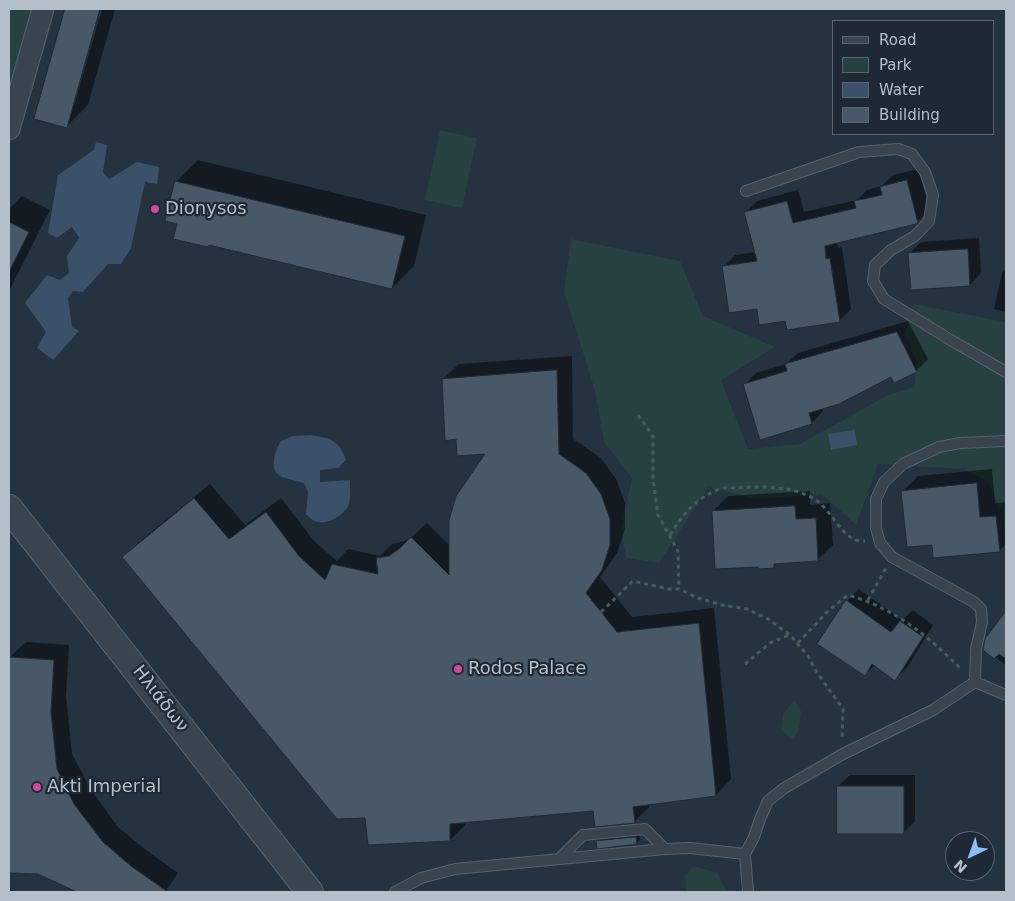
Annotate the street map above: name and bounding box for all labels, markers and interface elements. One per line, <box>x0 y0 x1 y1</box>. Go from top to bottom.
legend <box>832 20 995 135</box>
text: Road <box>879 31 917 49</box>
text: Park <box>879 56 911 74</box>
text: Water <box>879 81 923 99</box>
text: Building <box>879 106 940 124</box>
place label: Dionysos <box>165 198 247 220</box>
marker: Dionysos <box>149 203 161 215</box>
place label: Rodos Palace <box>468 658 586 680</box>
street label: Ηλιάδων <box>127 662 193 736</box>
marker: Rodos Palace <box>452 663 464 675</box>
place label: Akti Imperial <box>47 776 161 798</box>
marker: Akti Imperial <box>31 781 43 793</box>
north arrow <box>945 831 995 881</box>
text: N <box>951 857 970 876</box>

